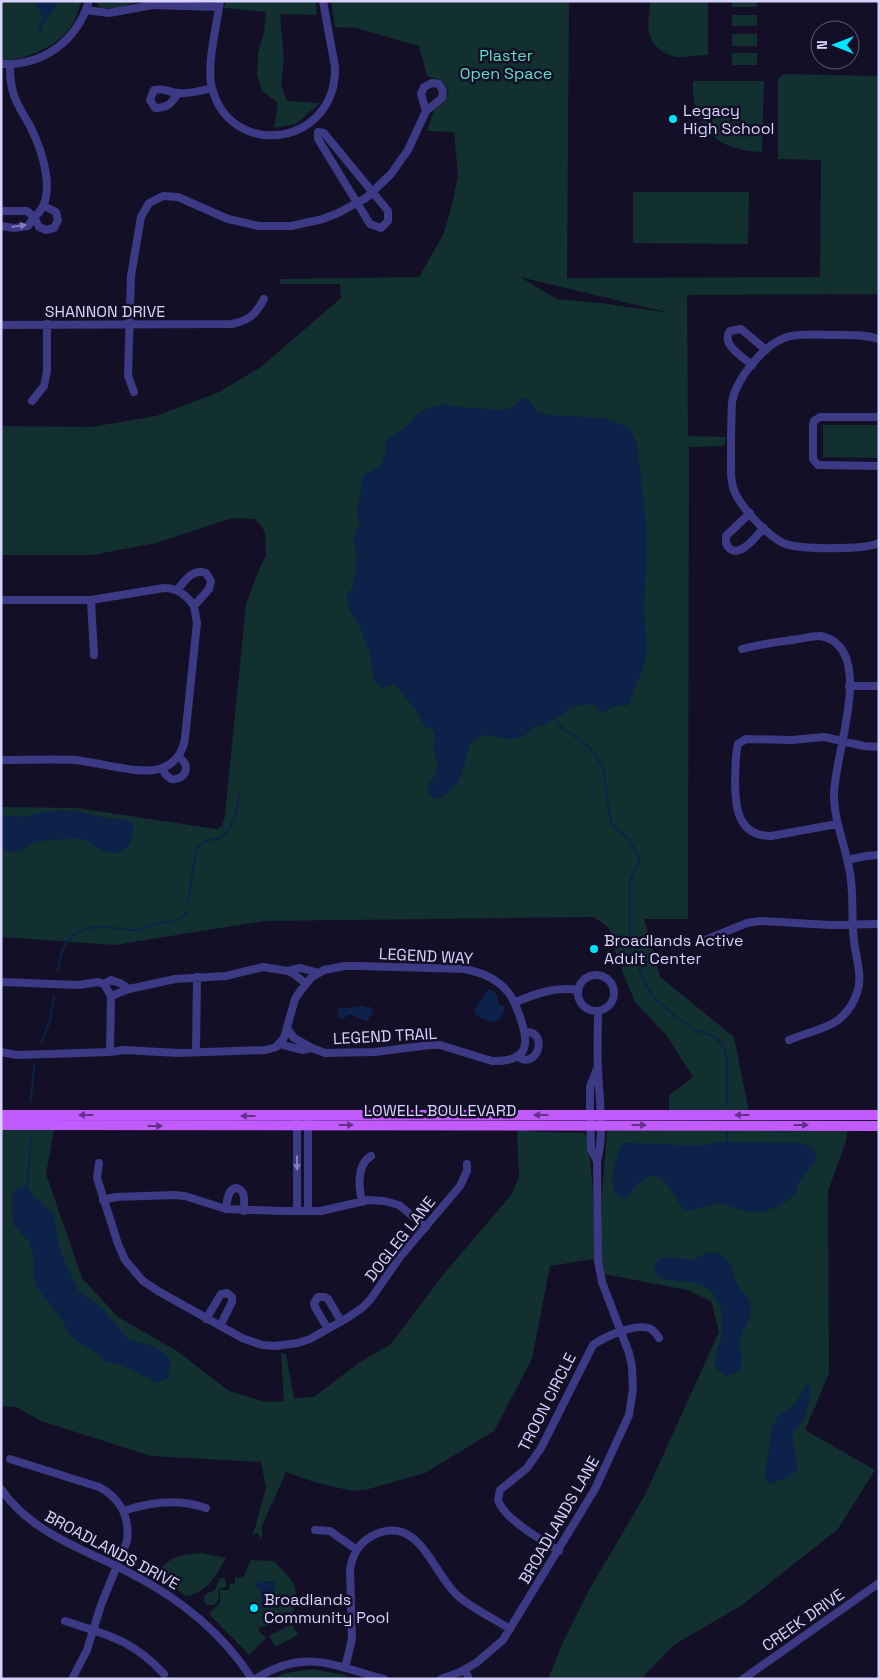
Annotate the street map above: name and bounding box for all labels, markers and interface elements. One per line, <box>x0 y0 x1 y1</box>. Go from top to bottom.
north arrow <box>810 20 860 70</box>
text: N <box>813 40 831 50</box>
park label: Plaster Open Space <box>460 45 552 84</box>
place label: Legacy High School <box>683 100 774 139</box>
marker: Legacy High School <box>667 113 679 125</box>
one-way arrow <box>12 222 28 230</box>
street label: SHANNON DRIVE <box>45 301 165 322</box>
place label: Broadlands Active Adult Center <box>604 930 743 969</box>
street label: LEGEND WAY <box>378 943 474 969</box>
marker: Broadlands Active Adult Center <box>588 943 600 955</box>
street label: LEGEND TRAIL <box>332 1023 438 1049</box>
street label: LOWELL BOULEVARD <box>364 1100 516 1121</box>
one-way arrow <box>77 1111 93 1119</box>
one-way arrow <box>533 1111 549 1119</box>
one-way arrow <box>734 1111 750 1119</box>
one-way arrow <box>240 1112 256 1120</box>
one-way arrow <box>338 1121 354 1129</box>
one-way arrow <box>631 1121 647 1129</box>
one-way arrow <box>794 1121 810 1129</box>
one-way arrow <box>147 1122 163 1130</box>
one-way arrow <box>293 1155 301 1171</box>
street label: DOGLEG LANE <box>360 1192 440 1286</box>
street label: TROON CIRCLE <box>513 1349 581 1455</box>
street label: BROADLANDS LANE <box>514 1452 604 1588</box>
street label: BROADLANDS DRIVE <box>41 1506 183 1594</box>
street label: CREEK DRIVE <box>758 1584 848 1656</box>
place label: Broadlands Community Pool <box>264 1589 389 1628</box>
marker: Broadlands Community Pool <box>248 1602 260 1614</box>

